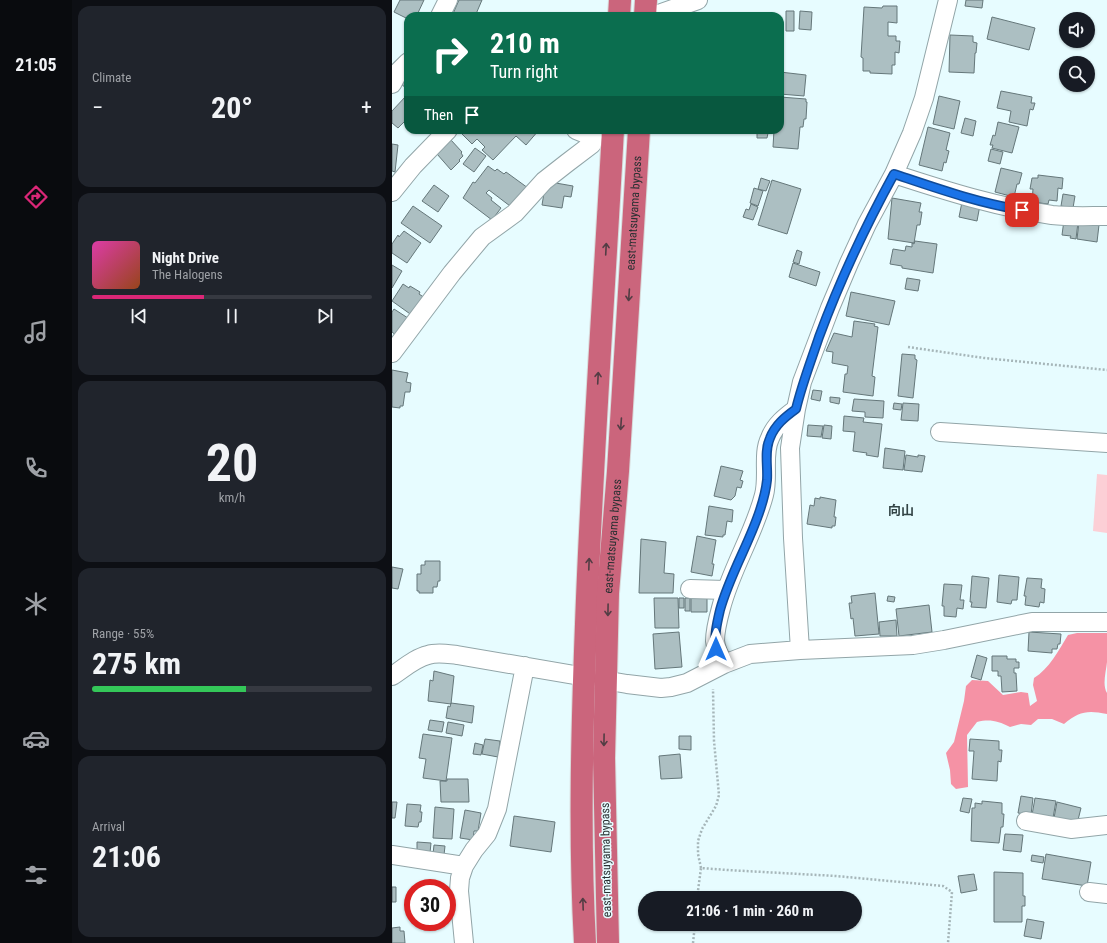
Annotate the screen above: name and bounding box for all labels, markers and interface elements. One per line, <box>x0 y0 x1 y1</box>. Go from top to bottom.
map controls <box>1059 12 1095 92</box>
button: sound <box>1059 12 1095 48</box>
text: 210 m <box>490 27 560 60</box>
icon: right <box>424 28 476 80</box>
text: 21:05 <box>15 54 57 75</box>
button: search <box>1059 56 1095 92</box>
text: Turn right <box>490 61 558 82</box>
text: Climate <box>92 70 131 85</box>
text: 20° <box>211 90 253 125</box>
text: − <box>92 95 103 120</box>
text: + <box>361 95 372 120</box>
icon: arrive <box>461 104 483 126</box>
text: Then <box>424 106 453 124</box>
street label: east-matsuyama bypass <box>623 155 644 271</box>
icon: directions <box>22 183 50 211</box>
pin <box>1005 193 1039 227</box>
icon: arrive <box>1011 199 1033 221</box>
one-way arrow <box>602 243 609 256</box>
text: Night Drive <box>152 249 219 267</box>
text: The Halogens <box>152 267 223 282</box>
one-way arrow <box>626 288 633 301</box>
icon: previous <box>128 305 150 327</box>
icon: pause <box>221 305 243 327</box>
icon: next <box>314 305 336 327</box>
icon: music <box>22 318 50 346</box>
one-way arrow <box>595 372 602 385</box>
one-way arrow <box>617 417 624 430</box>
text: 20 <box>206 433 258 494</box>
icon: phone <box>22 454 50 482</box>
street label: east-matsuyama bypass <box>601 479 624 594</box>
text: km/h <box>219 490 245 505</box>
district label: 向山 <box>888 503 914 518</box>
one-way arrow <box>585 558 592 571</box>
icon: climate <box>22 590 50 618</box>
one-way arrow <box>604 603 612 616</box>
text: Range · 55% <box>92 626 154 641</box>
position arrow <box>695 628 737 670</box>
text: 275 km <box>92 646 181 681</box>
icon: car <box>22 725 50 753</box>
one-way arrow <box>600 733 608 746</box>
street label: east-matsuyama bypass <box>598 803 614 917</box>
text: Arrival <box>92 819 125 834</box>
text: 21:06 <box>92 839 161 874</box>
icon: filters <box>22 861 50 889</box>
speed limit sign: 30 <box>404 879 456 931</box>
one-way arrow <box>579 898 587 911</box>
text: 21:06 · 1 min · 260 m <box>686 902 814 920</box>

